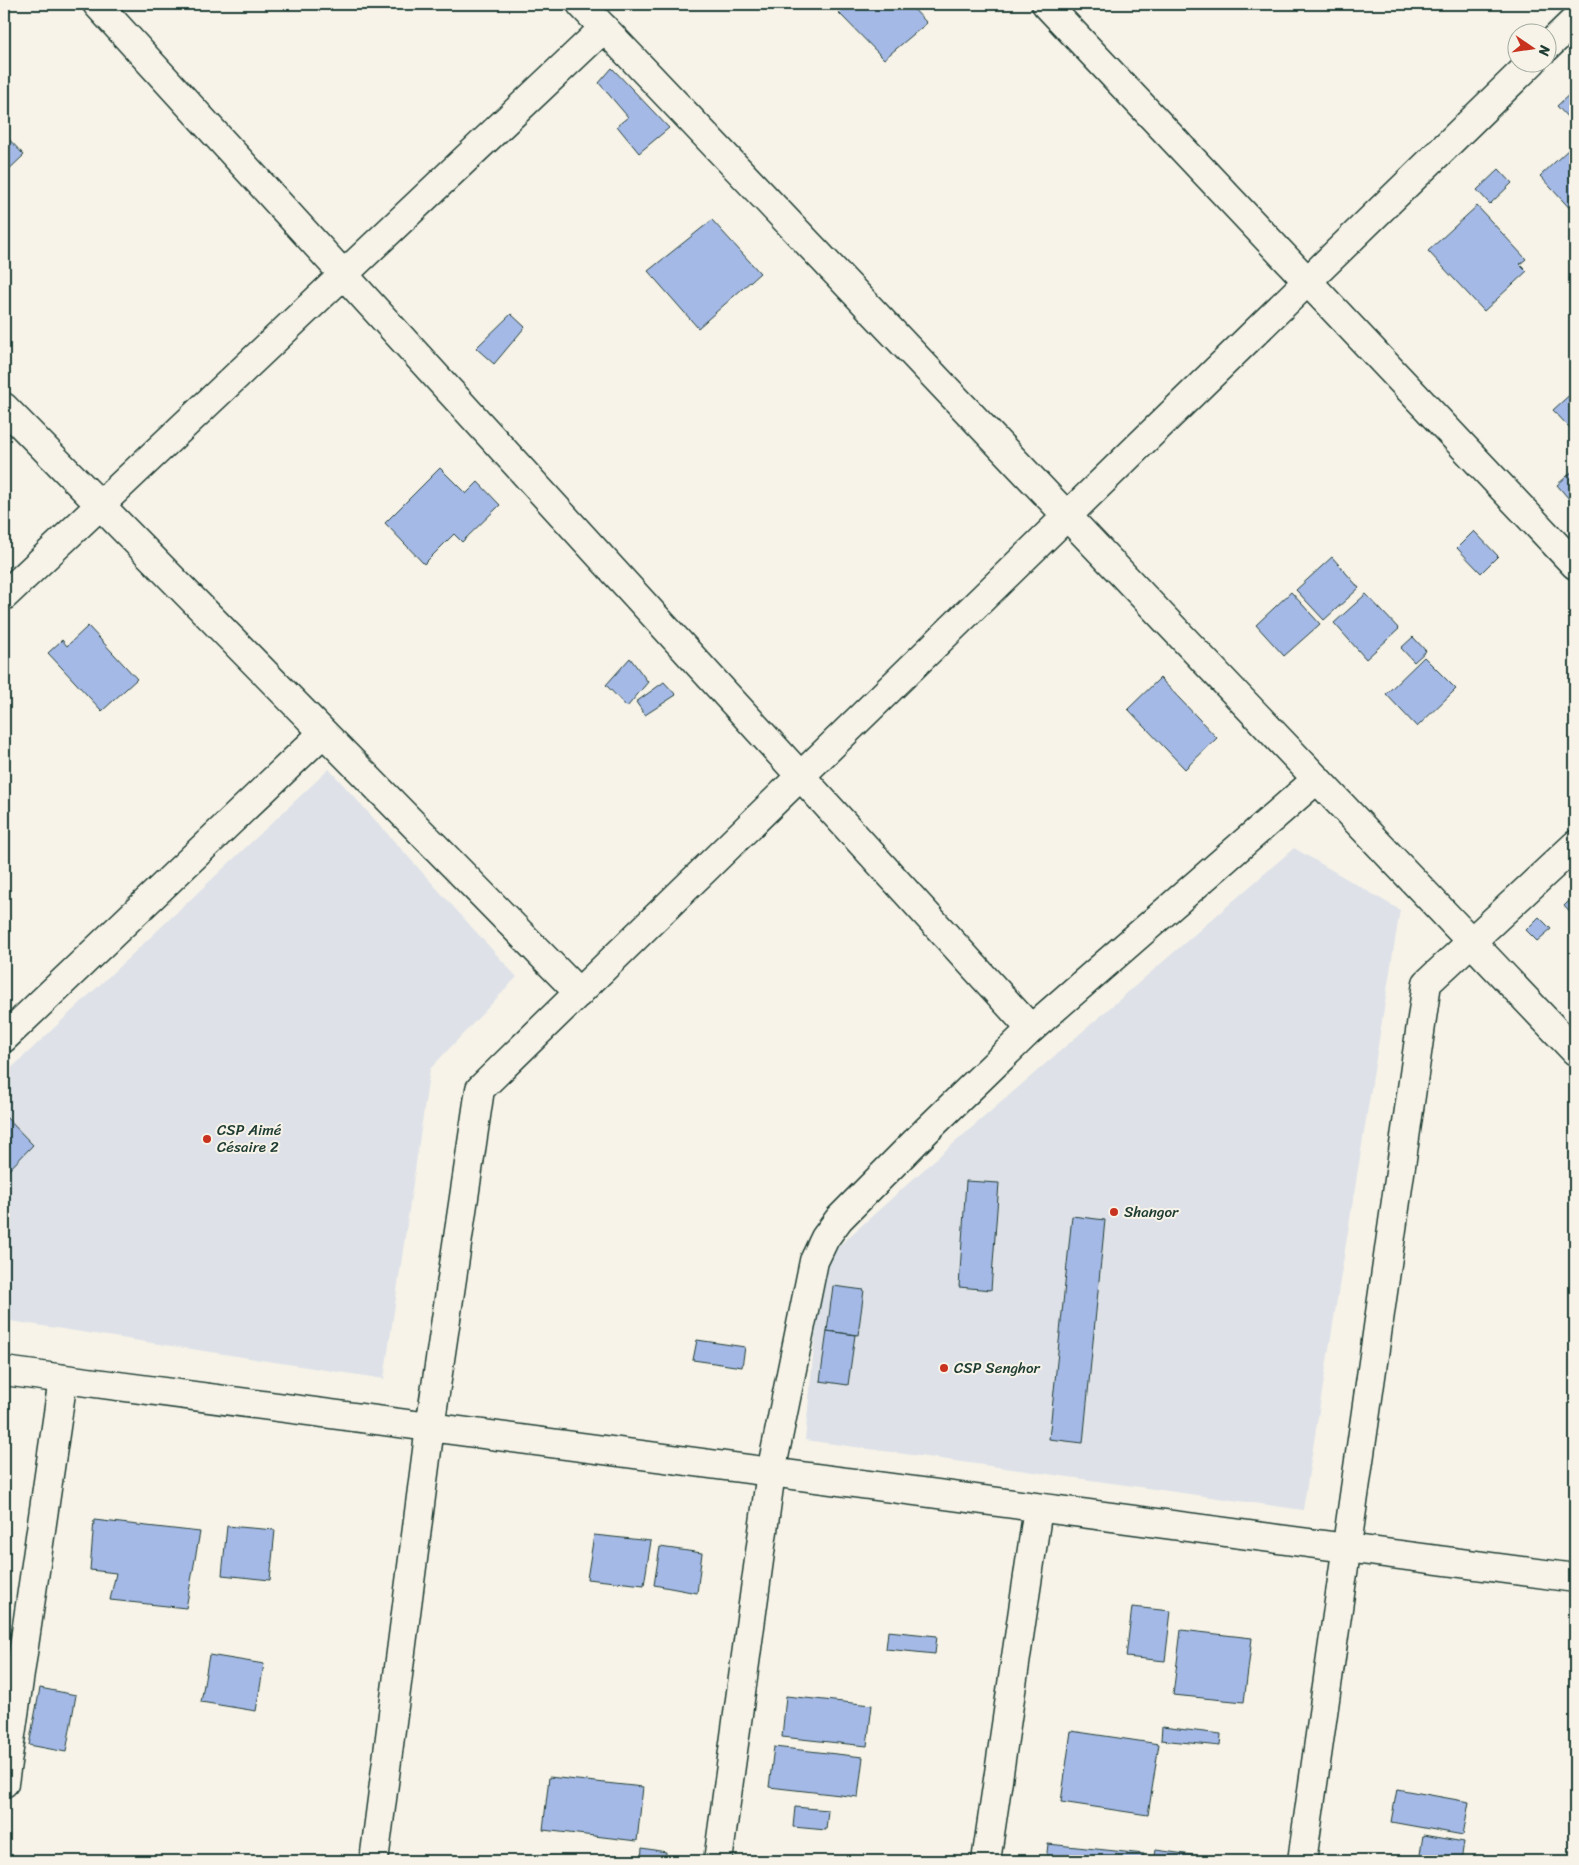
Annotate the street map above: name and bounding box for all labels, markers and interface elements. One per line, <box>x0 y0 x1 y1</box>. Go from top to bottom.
north arrow <box>1506 22 1556 72</box>
text: N <box>1531 42 1558 59</box>
place label: CSP Aimé Césaire 2 <box>217 1117 282 1160</box>
marker: CSP Aimé Césaire 2 <box>201 1133 213 1145</box>
place label: Shangor <box>1124 1199 1179 1225</box>
marker: Shangor <box>1108 1206 1120 1218</box>
place label: CSP Senghor <box>954 1355 1041 1381</box>
marker: CSP Senghor <box>938 1362 950 1374</box>

